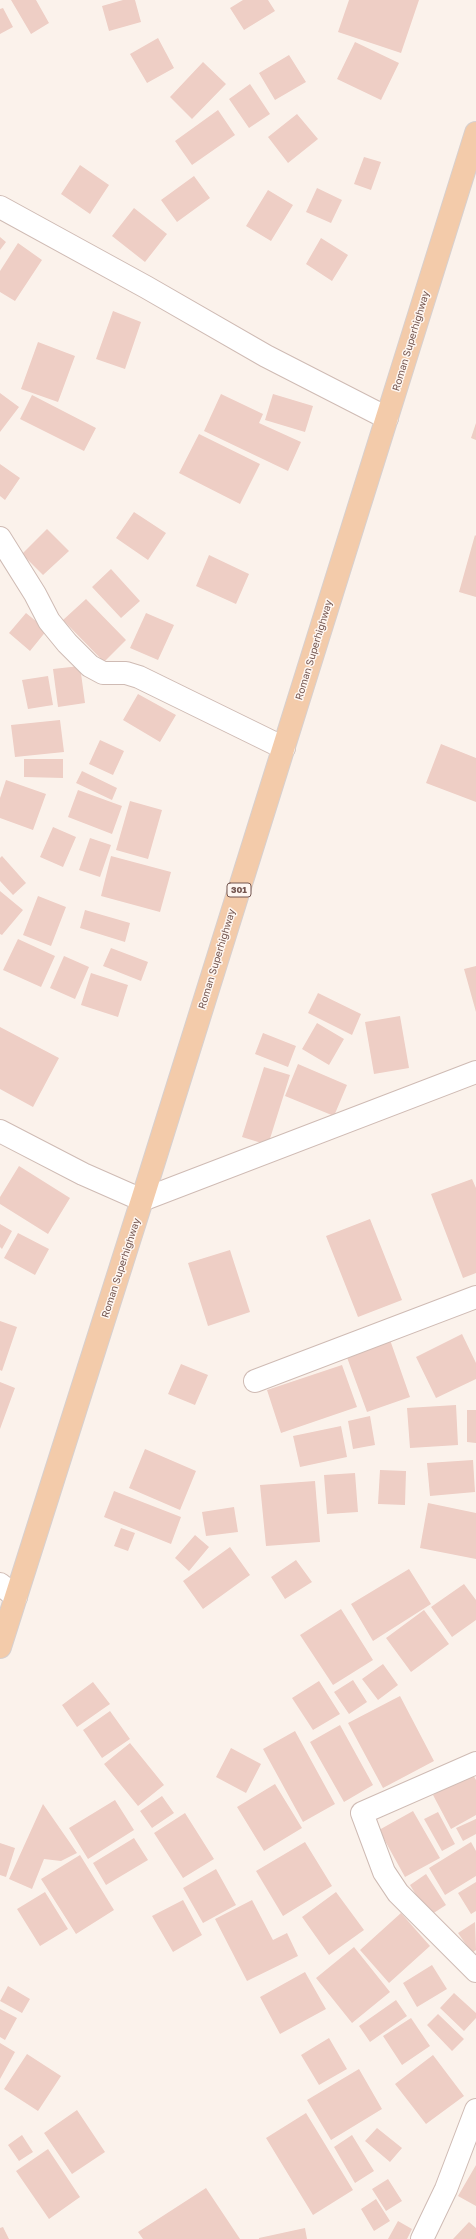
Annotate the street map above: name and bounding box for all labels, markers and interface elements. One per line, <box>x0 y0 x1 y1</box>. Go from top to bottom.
street label: Roman Superhighway <box>390 289 432 393</box>
street label: Roman Superhighway <box>293 598 335 702</box>
road number: 301 <box>227 883 251 897</box>
street label: Roman Superhighway <box>196 907 238 1011</box>
street label: Roman Superhighway <box>99 1217 143 1319</box>

